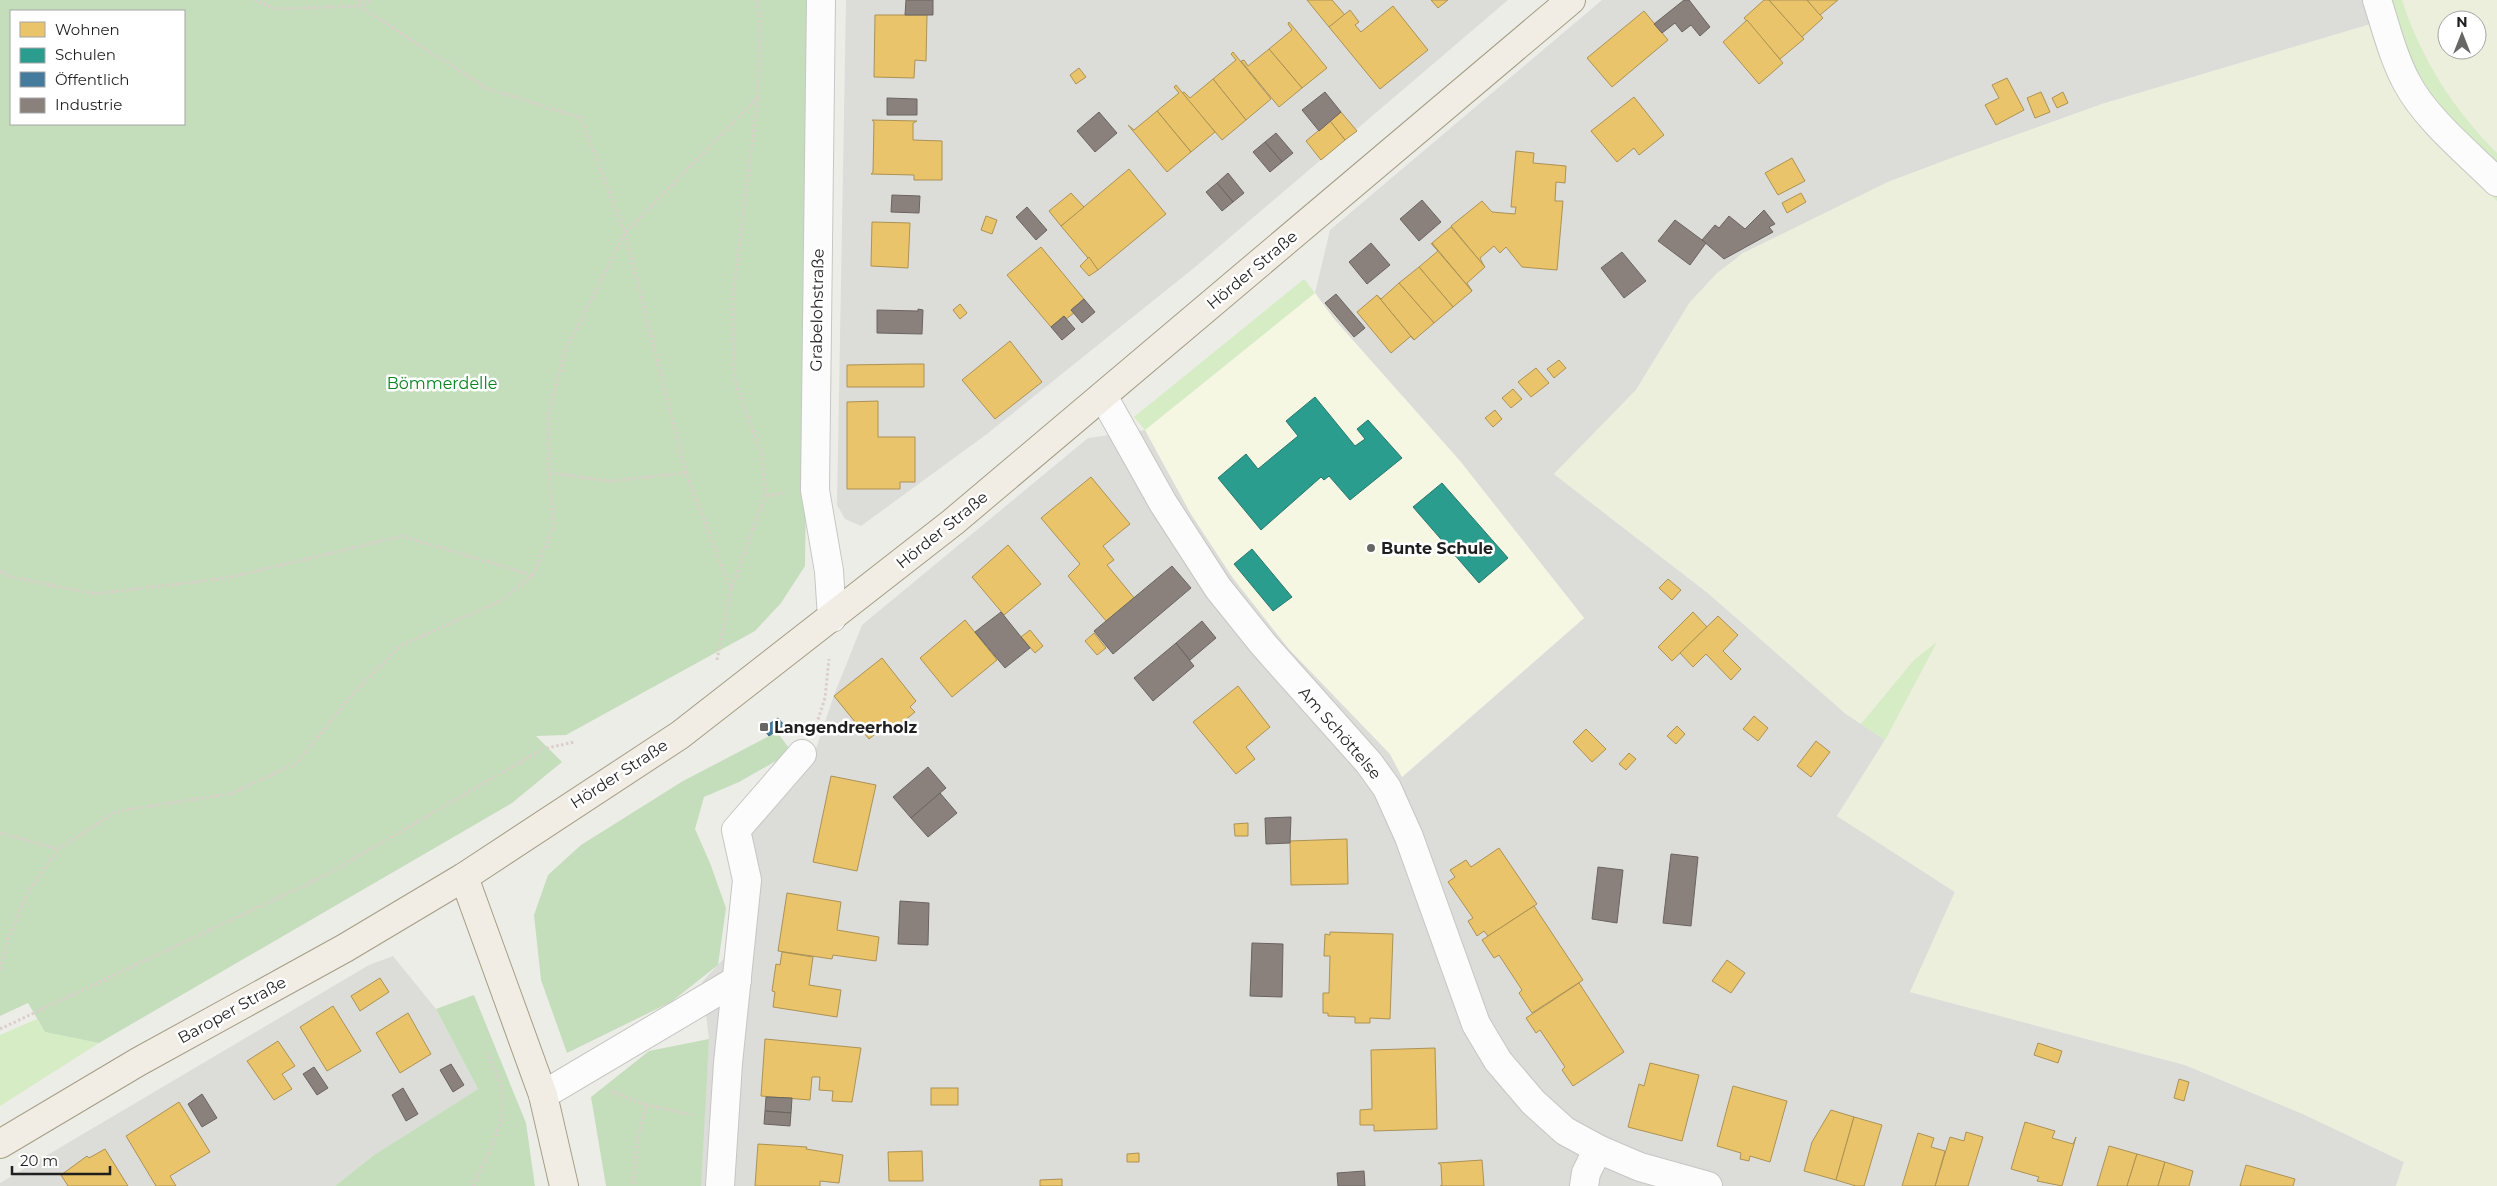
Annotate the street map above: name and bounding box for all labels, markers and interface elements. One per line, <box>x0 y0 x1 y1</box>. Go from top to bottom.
legend <box>10 10 185 125</box>
north arrow <box>2437 10 2487 60</box>
text: N <box>2456 13 2468 31</box>
text: Wohnen <box>55 20 120 39</box>
text: Schulen <box>55 45 116 64</box>
text: Öffentlich <box>55 70 129 89</box>
text: Industrie <box>55 95 122 114</box>
street label: Hörder Straße <box>1203 227 1301 313</box>
street label: Grabelohstraße <box>806 248 828 372</box>
park label: Bömmerdelle <box>387 374 497 393</box>
street label: Hörder Straße <box>892 487 992 573</box>
place label: Bunte Schule <box>1381 539 1493 558</box>
marker: Bunte Schule <box>1365 542 1377 554</box>
street label: Am Schöttelse <box>1295 683 1385 783</box>
place label: Langendreerholz <box>774 718 917 737</box>
marker: Langendreerholz <box>758 721 770 733</box>
street label: Hörder Straße <box>567 735 671 813</box>
street label: Baroper Straße <box>175 972 289 1048</box>
scale bar <box>12 1144 110 1176</box>
text: 20 m <box>20 1151 58 1170</box>

